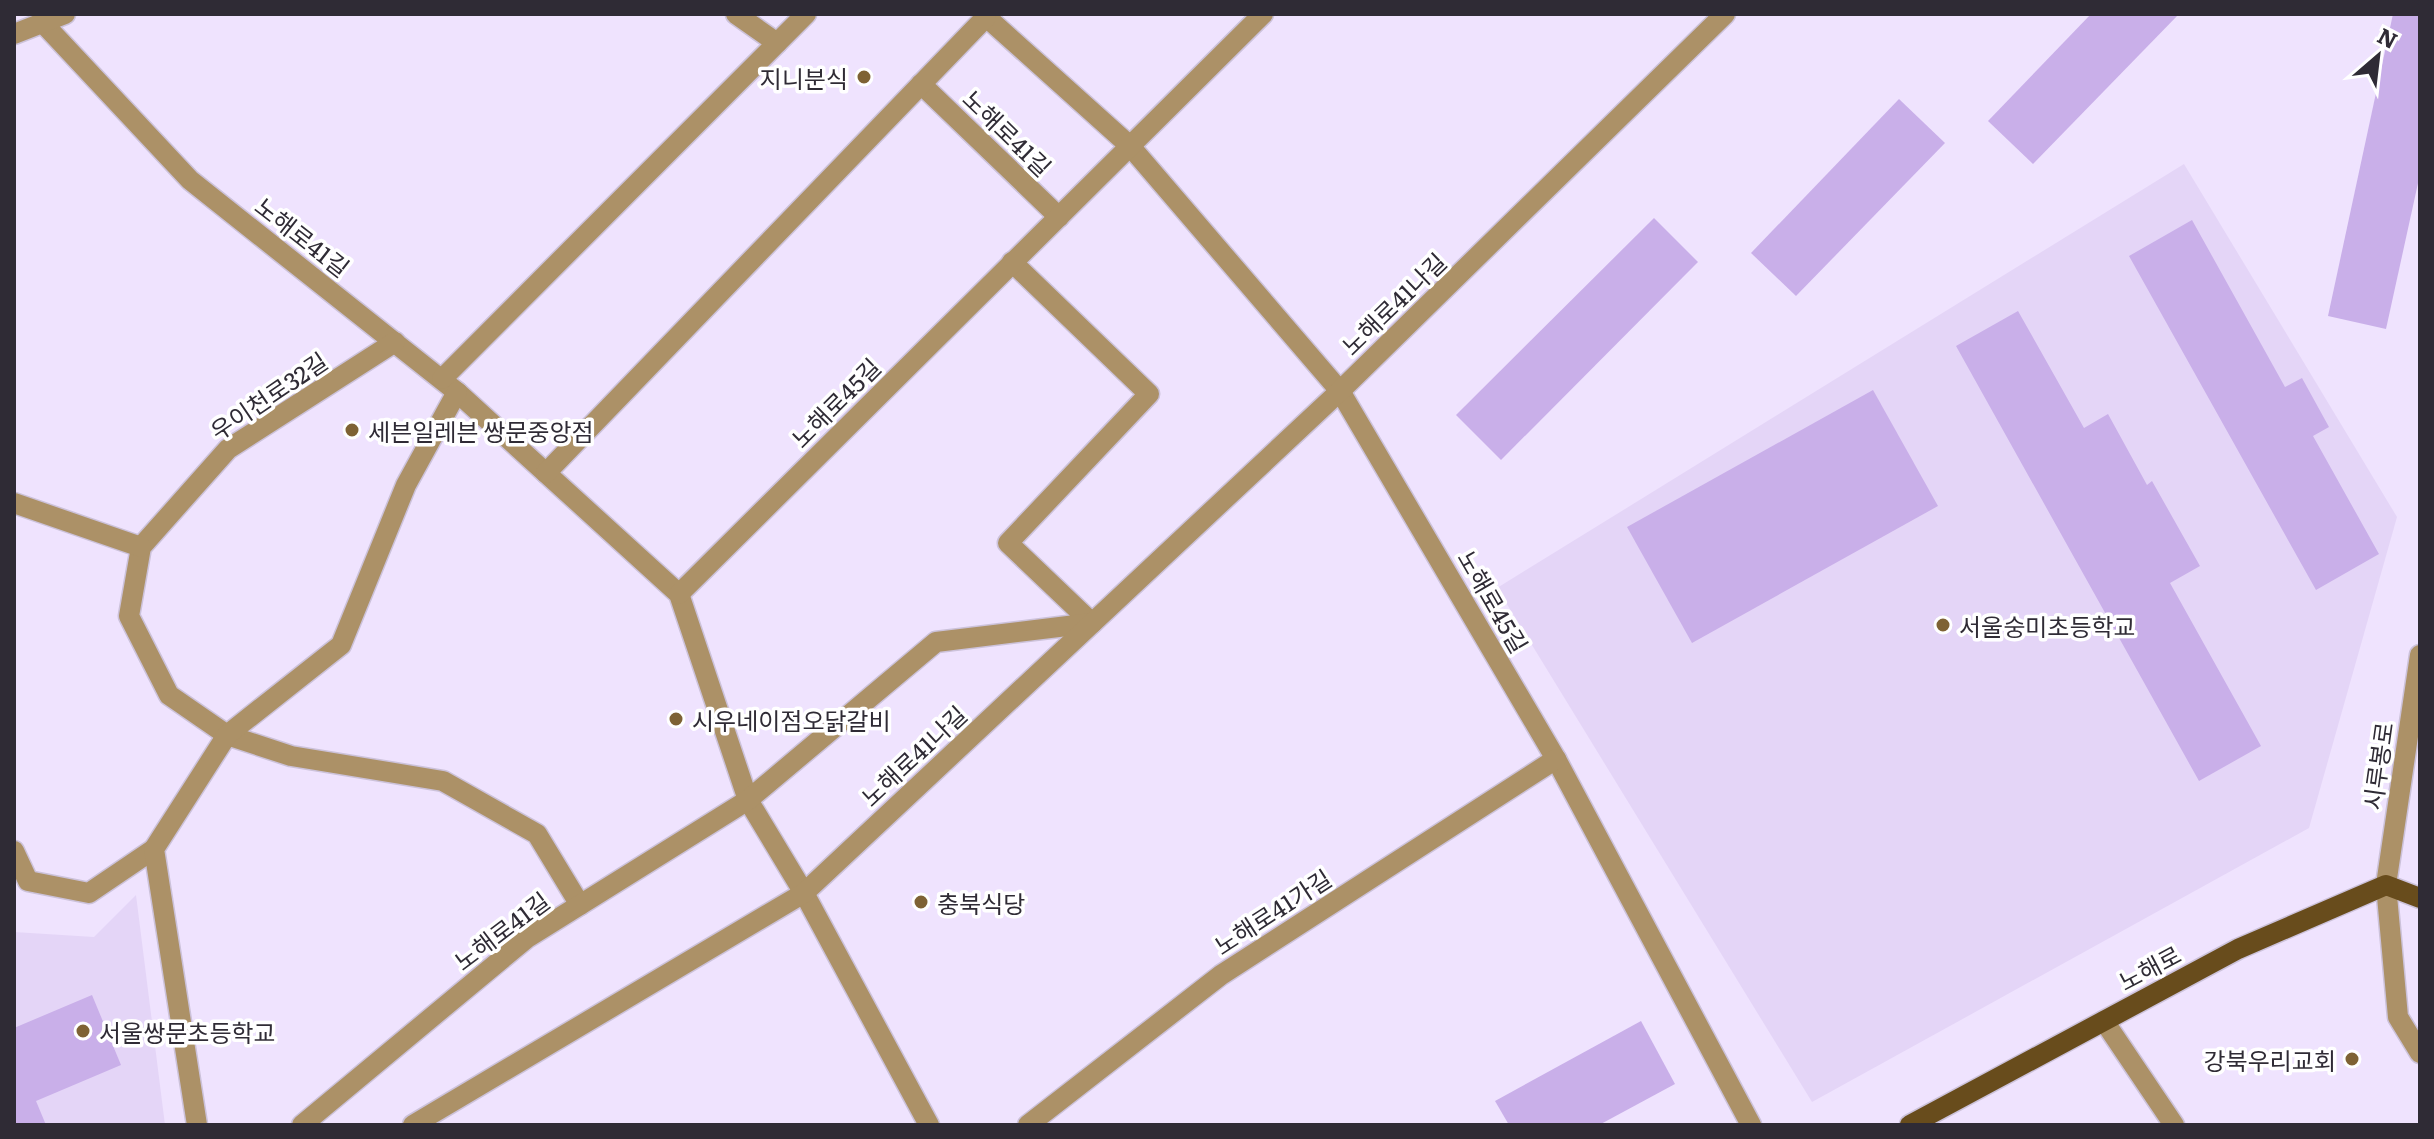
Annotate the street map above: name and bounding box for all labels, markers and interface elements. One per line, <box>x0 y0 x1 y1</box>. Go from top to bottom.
north arrow <box>2338 16 2418 96</box>
text: N <box>2372 18 2404 56</box>
place label: 지니분식 <box>760 60 848 95</box>
marker: 지니분식 <box>855 68 873 86</box>
street label: 노해로41길 <box>956 81 1060 183</box>
street label: 노해로41길 <box>248 188 358 284</box>
street label: 노해로41나길 <box>1333 244 1453 362</box>
street label: 우이천로32길 <box>202 343 334 447</box>
street label: 노해로45길 <box>782 349 888 455</box>
place label: 세븐일레븐 쌍문중앙점 <box>368 413 594 448</box>
marker: 세븐일레븐 쌍문중앙점 <box>343 421 361 439</box>
street label: 노해로45길 <box>1450 543 1538 659</box>
place label: 서울숭미초등학교 <box>1959 608 2136 643</box>
marker: 서울숭미초등학교 <box>1934 616 1952 634</box>
street label: 노해로41나길 <box>852 697 974 813</box>
place label: 시우네이점오닭갈비 <box>692 702 891 737</box>
marker: 시우네이점오닭갈비 <box>667 710 685 728</box>
street label: 시루봉로 <box>2354 720 2400 812</box>
street label: 노해로41가길 <box>1207 860 1337 962</box>
street label: 노해로41길 <box>446 883 556 977</box>
place label: 충북식당 <box>937 885 1025 920</box>
marker: 충북식당 <box>912 893 930 911</box>
street label: 노해로 <box>2112 936 2186 998</box>
place label: 서울쌍문초등학교 <box>99 1014 276 1049</box>
marker: 서울쌍문초등학교 <box>74 1022 92 1040</box>
place label: 강북우리교회 <box>2204 1042 2336 1077</box>
marker: 강북우리교회 <box>2343 1050 2361 1068</box>

